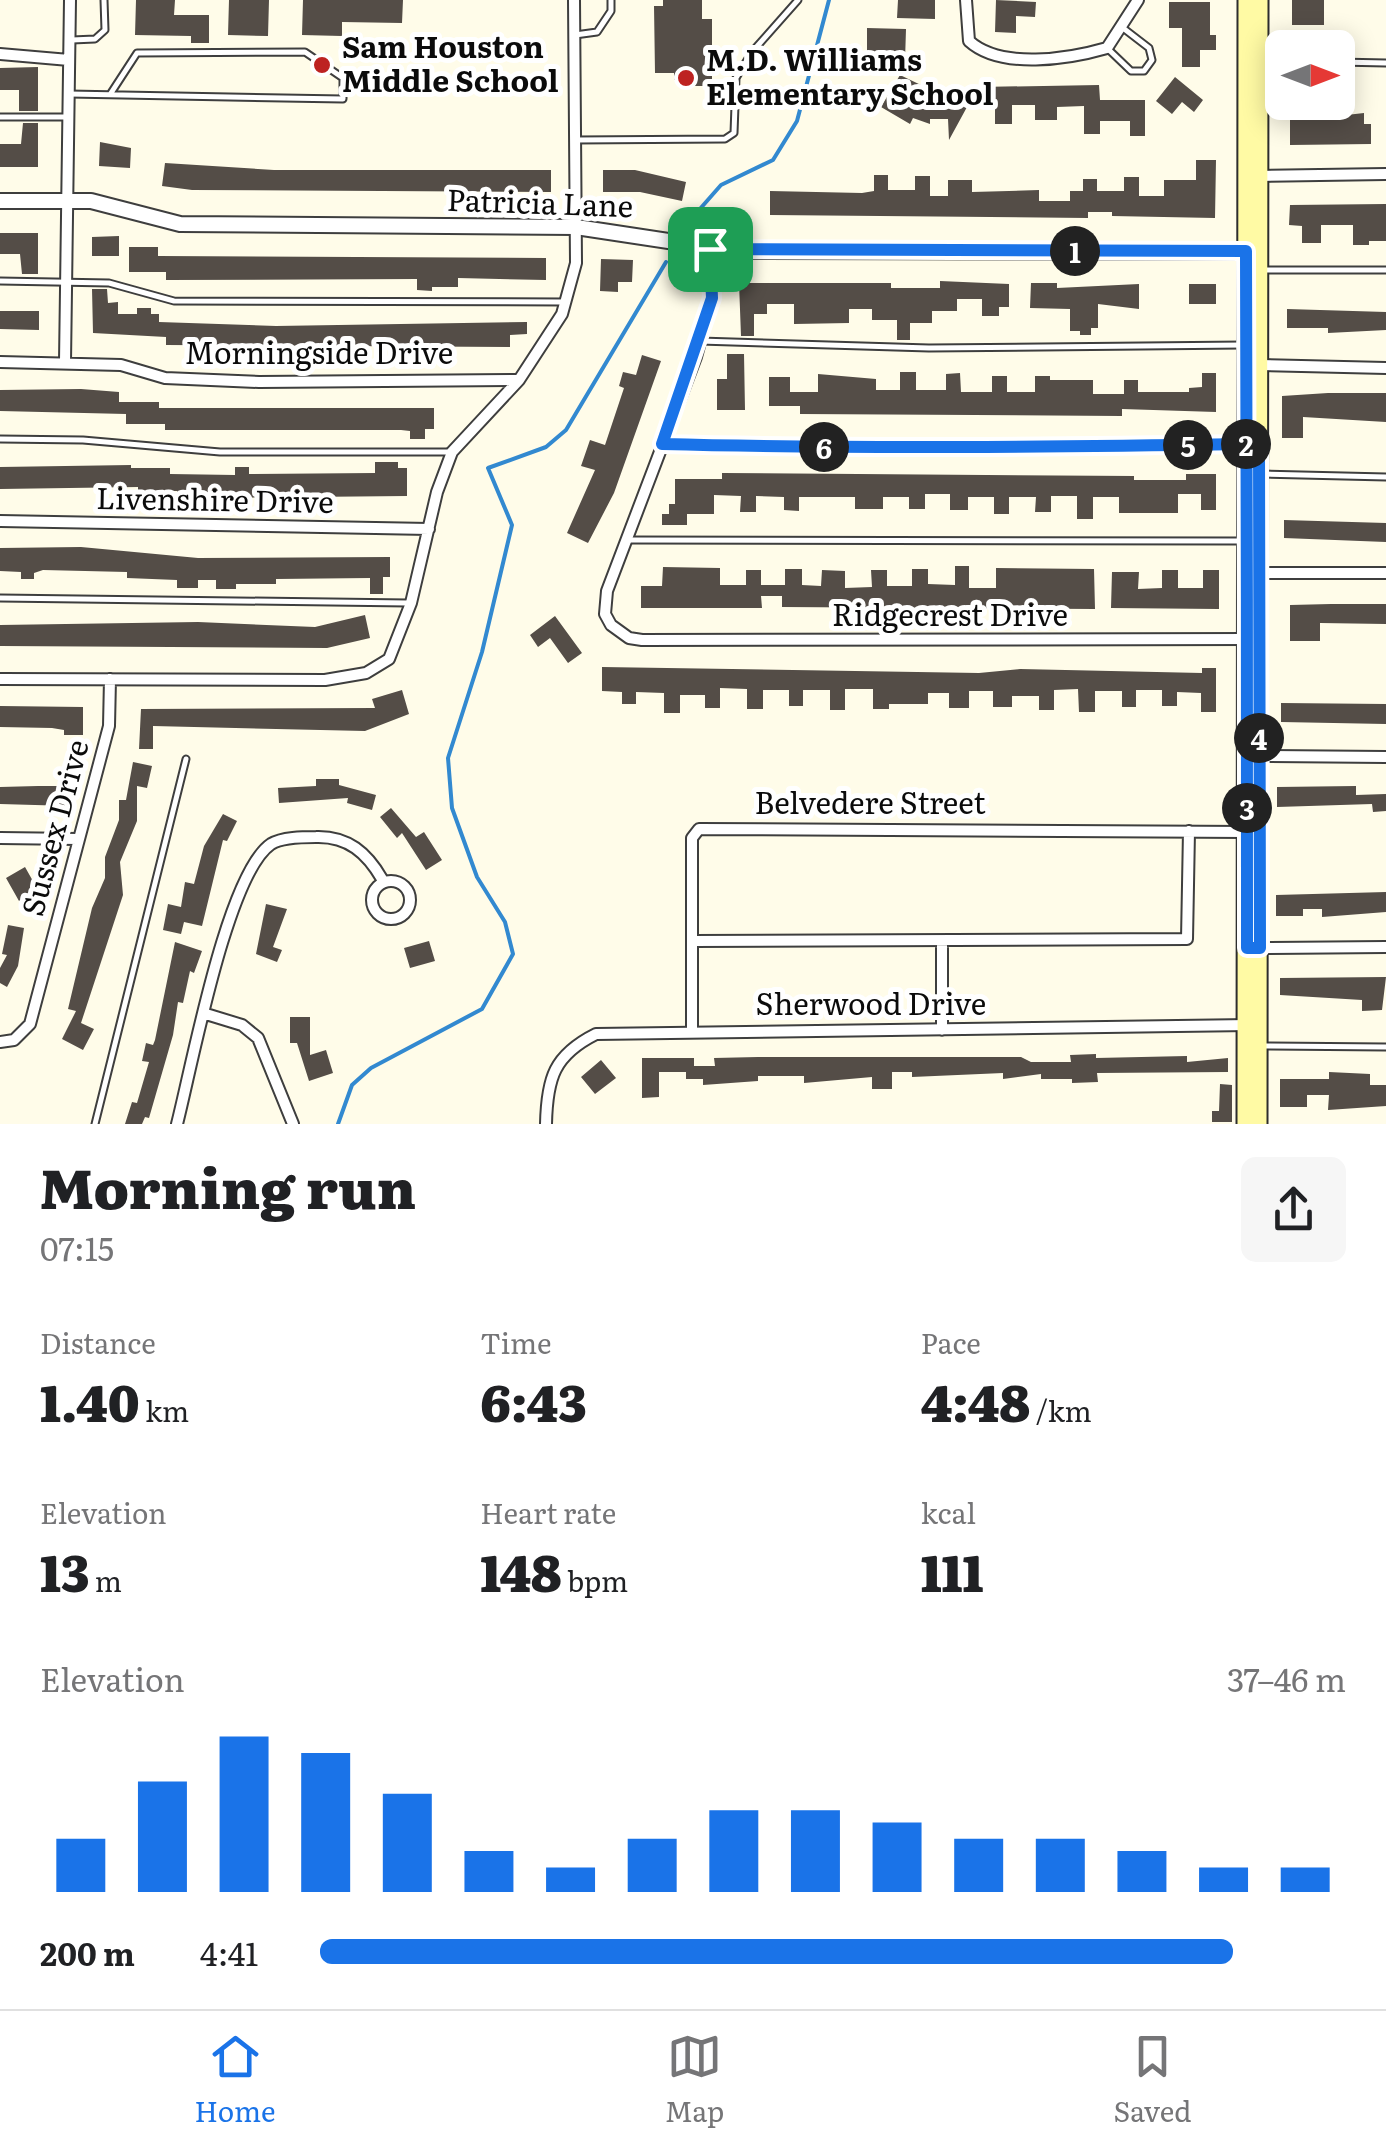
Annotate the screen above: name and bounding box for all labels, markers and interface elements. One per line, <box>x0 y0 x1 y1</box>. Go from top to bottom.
place label: Sam Houston Middle School <box>342 23 559 101</box>
north arrow <box>1265 30 1355 120</box>
map controls <box>1265 30 1355 120</box>
place label: M.D. Williams Elementary School <box>706 36 994 114</box>
marker: Sam Houston Middle School <box>311 54 333 76</box>
marker: M.D. Williams Elementary School <box>675 67 697 89</box>
street label: Patricia Lane <box>446 176 634 226</box>
pin <box>668 207 753 292</box>
icon: arrive <box>683 222 738 277</box>
pin: 1 <box>1050 226 1100 276</box>
text: 1 <box>1069 230 1081 272</box>
street label: Morningside Drive <box>185 329 453 373</box>
pin: 2 <box>1221 419 1271 469</box>
pin: 5 <box>1163 420 1213 470</box>
pin: 6 <box>799 422 849 472</box>
text: 2 <box>1238 423 1254 465</box>
text: 5 <box>1180 424 1196 466</box>
text: 6 <box>816 426 832 468</box>
street label: Livenshire Drive <box>96 474 334 522</box>
street label: Ridgecrest Drive <box>832 591 1068 635</box>
pin: 4 <box>1234 713 1284 763</box>
text: 4 <box>1251 717 1267 759</box>
street label: Sussex Drive <box>8 734 98 920</box>
street label: Belvedere Street <box>754 779 986 823</box>
pin: 3 <box>1222 783 1272 833</box>
text: 3 <box>1239 787 1255 829</box>
street label: Sherwood Drive <box>756 980 986 1024</box>
text: Morning run <box>40 1144 416 1226</box>
button: share <box>1241 1157 1346 1262</box>
text: 07:15 <box>40 1223 114 1271</box>
text: Distance <box>40 1321 156 1363</box>
text: Time <box>480 1321 552 1363</box>
text: Pace <box>921 1321 981 1363</box>
text: 1.40 <box>40 1363 140 1437</box>
text: 6:43 <box>480 1363 586 1437</box>
text: 4:48 <box>921 1363 1030 1437</box>
text: km <box>140 1389 189 1431</box>
text: /km <box>1030 1389 1092 1431</box>
text: Elevation <box>40 1491 167 1533</box>
text: Heart rate <box>480 1491 616 1533</box>
text: kcal <box>921 1491 976 1533</box>
text: 13 <box>40 1533 89 1607</box>
text: 148 <box>480 1533 562 1607</box>
text: 111 <box>921 1533 983 1607</box>
text: m <box>89 1559 122 1601</box>
text: bpm <box>562 1559 628 1601</box>
text: Elevation <box>40 1654 185 1702</box>
text: 37–46 m <box>1227 1654 1346 1702</box>
text: 200 m <box>40 1928 135 1976</box>
text: 4:41 <box>200 1928 258 1976</box>
tab: Home <box>195 2029 275 2131</box>
tab: Map <box>665 2029 724 2131</box>
tab: Saved <box>1113 2029 1191 2131</box>

